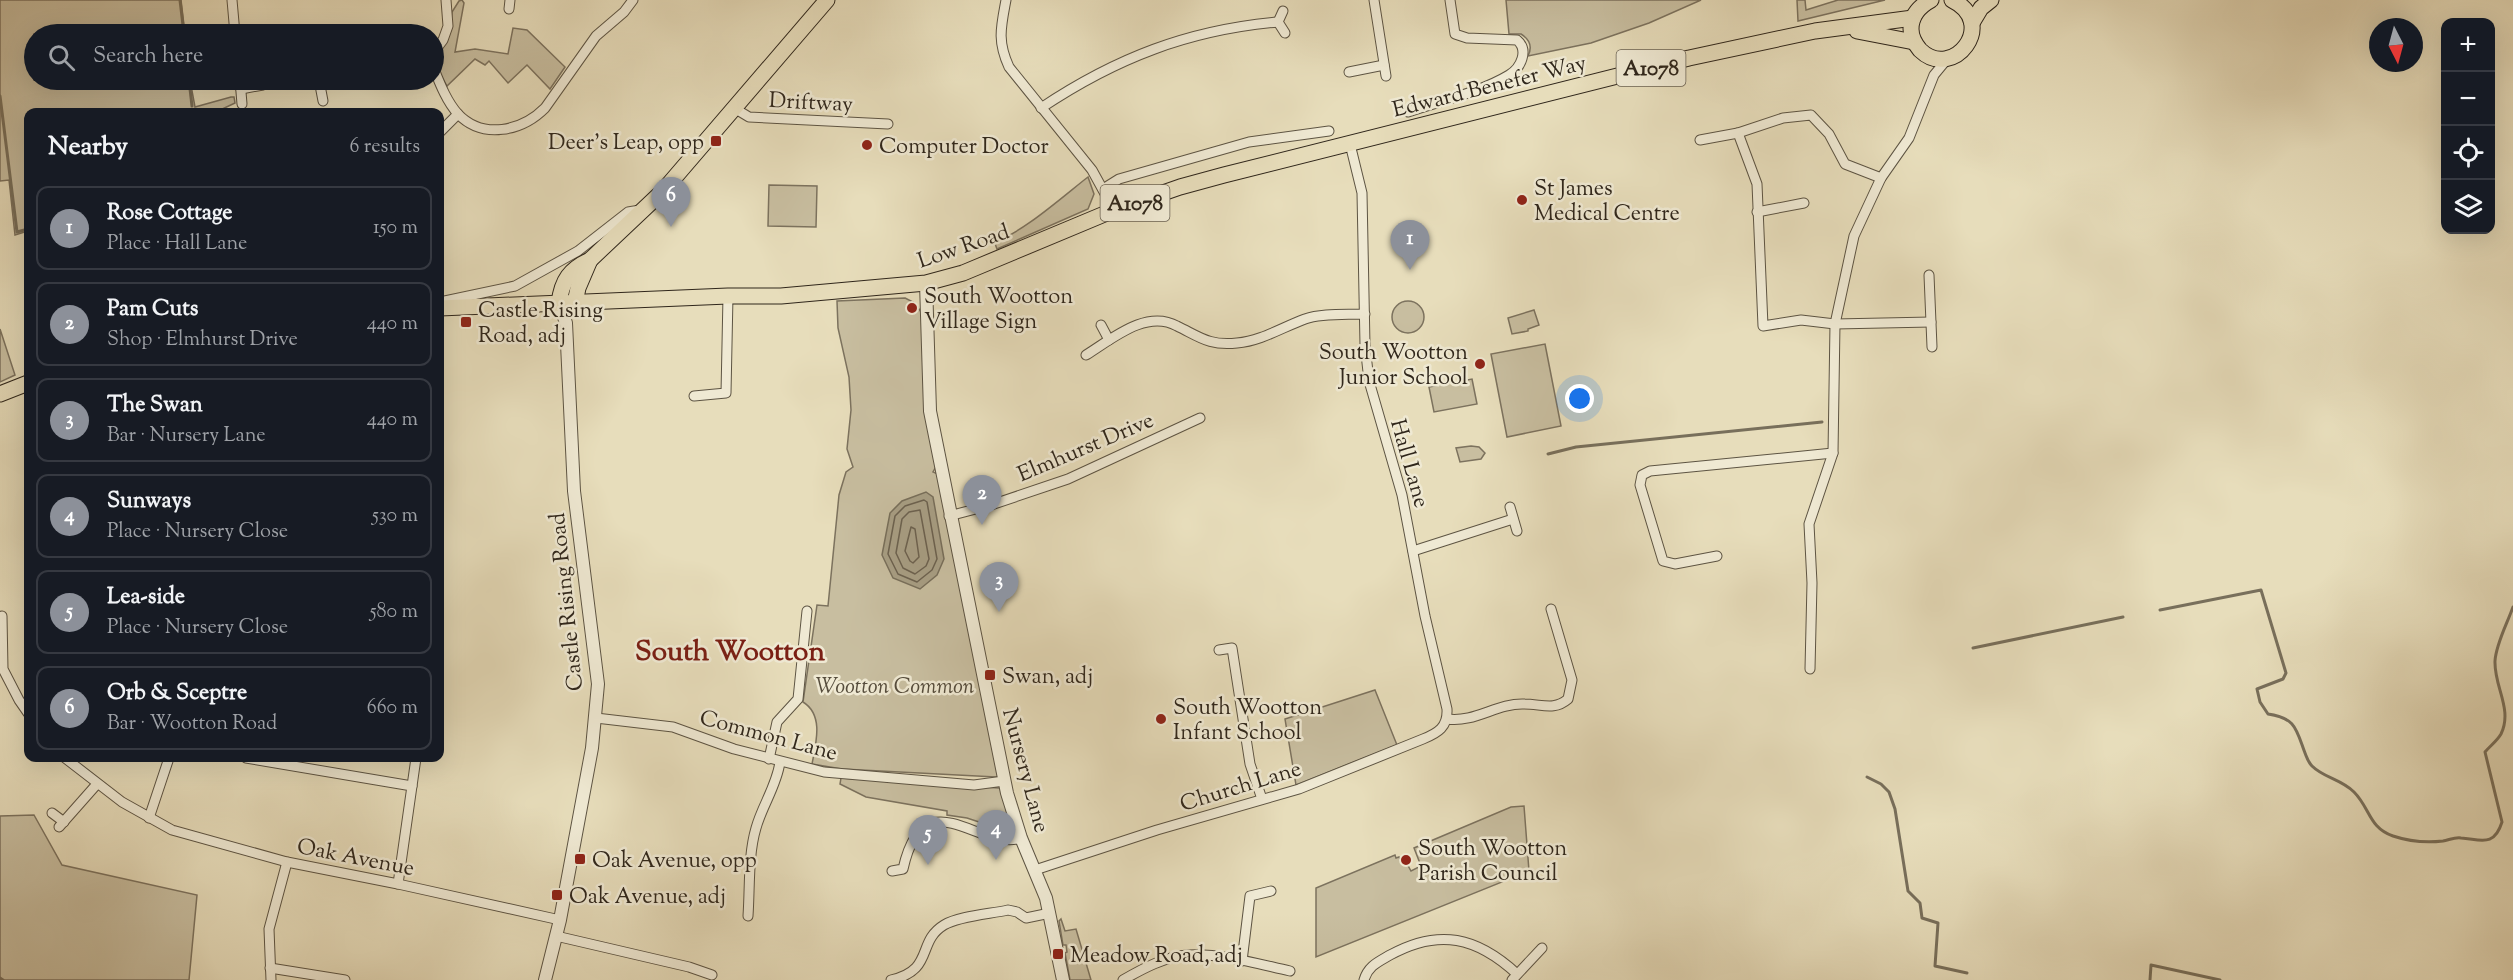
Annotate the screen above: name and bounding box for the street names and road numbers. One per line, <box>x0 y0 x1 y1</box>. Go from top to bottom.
street label: Edward Benefer Way <box>1390 48 1590 127</box>
road number: A1078 <box>1616 50 1686 86</box>
street label: Driftway <box>768 86 854 122</box>
road number: A1078 <box>1100 185 1170 221</box>
street label: Low Road <box>914 217 1014 278</box>
street label: Elmhurst Drive <box>1013 406 1159 492</box>
street label: Hall Lane <box>1380 416 1436 512</box>
street label: Castle Rising Road <box>543 511 593 692</box>
street label: Common Lane <box>696 703 841 771</box>
street label: Nursery Lane <box>992 705 1056 837</box>
street label: Church Lane <box>1176 754 1305 821</box>
street label: Oak Avenue <box>294 832 417 886</box>

